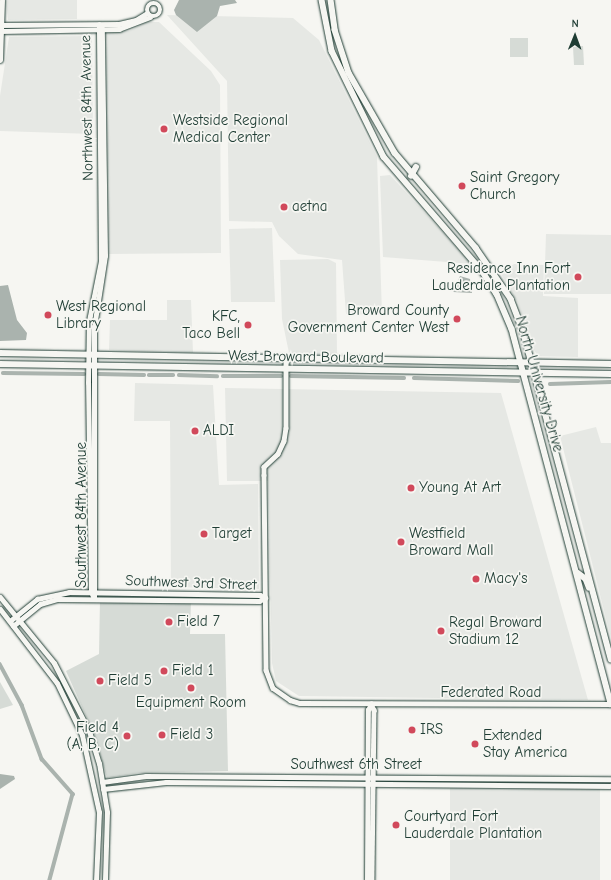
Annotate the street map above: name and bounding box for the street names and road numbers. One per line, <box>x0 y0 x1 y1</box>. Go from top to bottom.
street label: Northwest 84th Avenue <box>77 35 97 181</box>
street label: North University Drive <box>511 314 567 454</box>
street label: West Broward Boulevard <box>228 347 384 367</box>
street label: Southwest 84th Avenue <box>73 442 91 588</box>
street label: Southwest 3rd Street <box>125 572 257 594</box>
street label: Federated Road <box>441 684 541 702</box>
street label: Southwest 6th Street <box>291 756 421 774</box>

